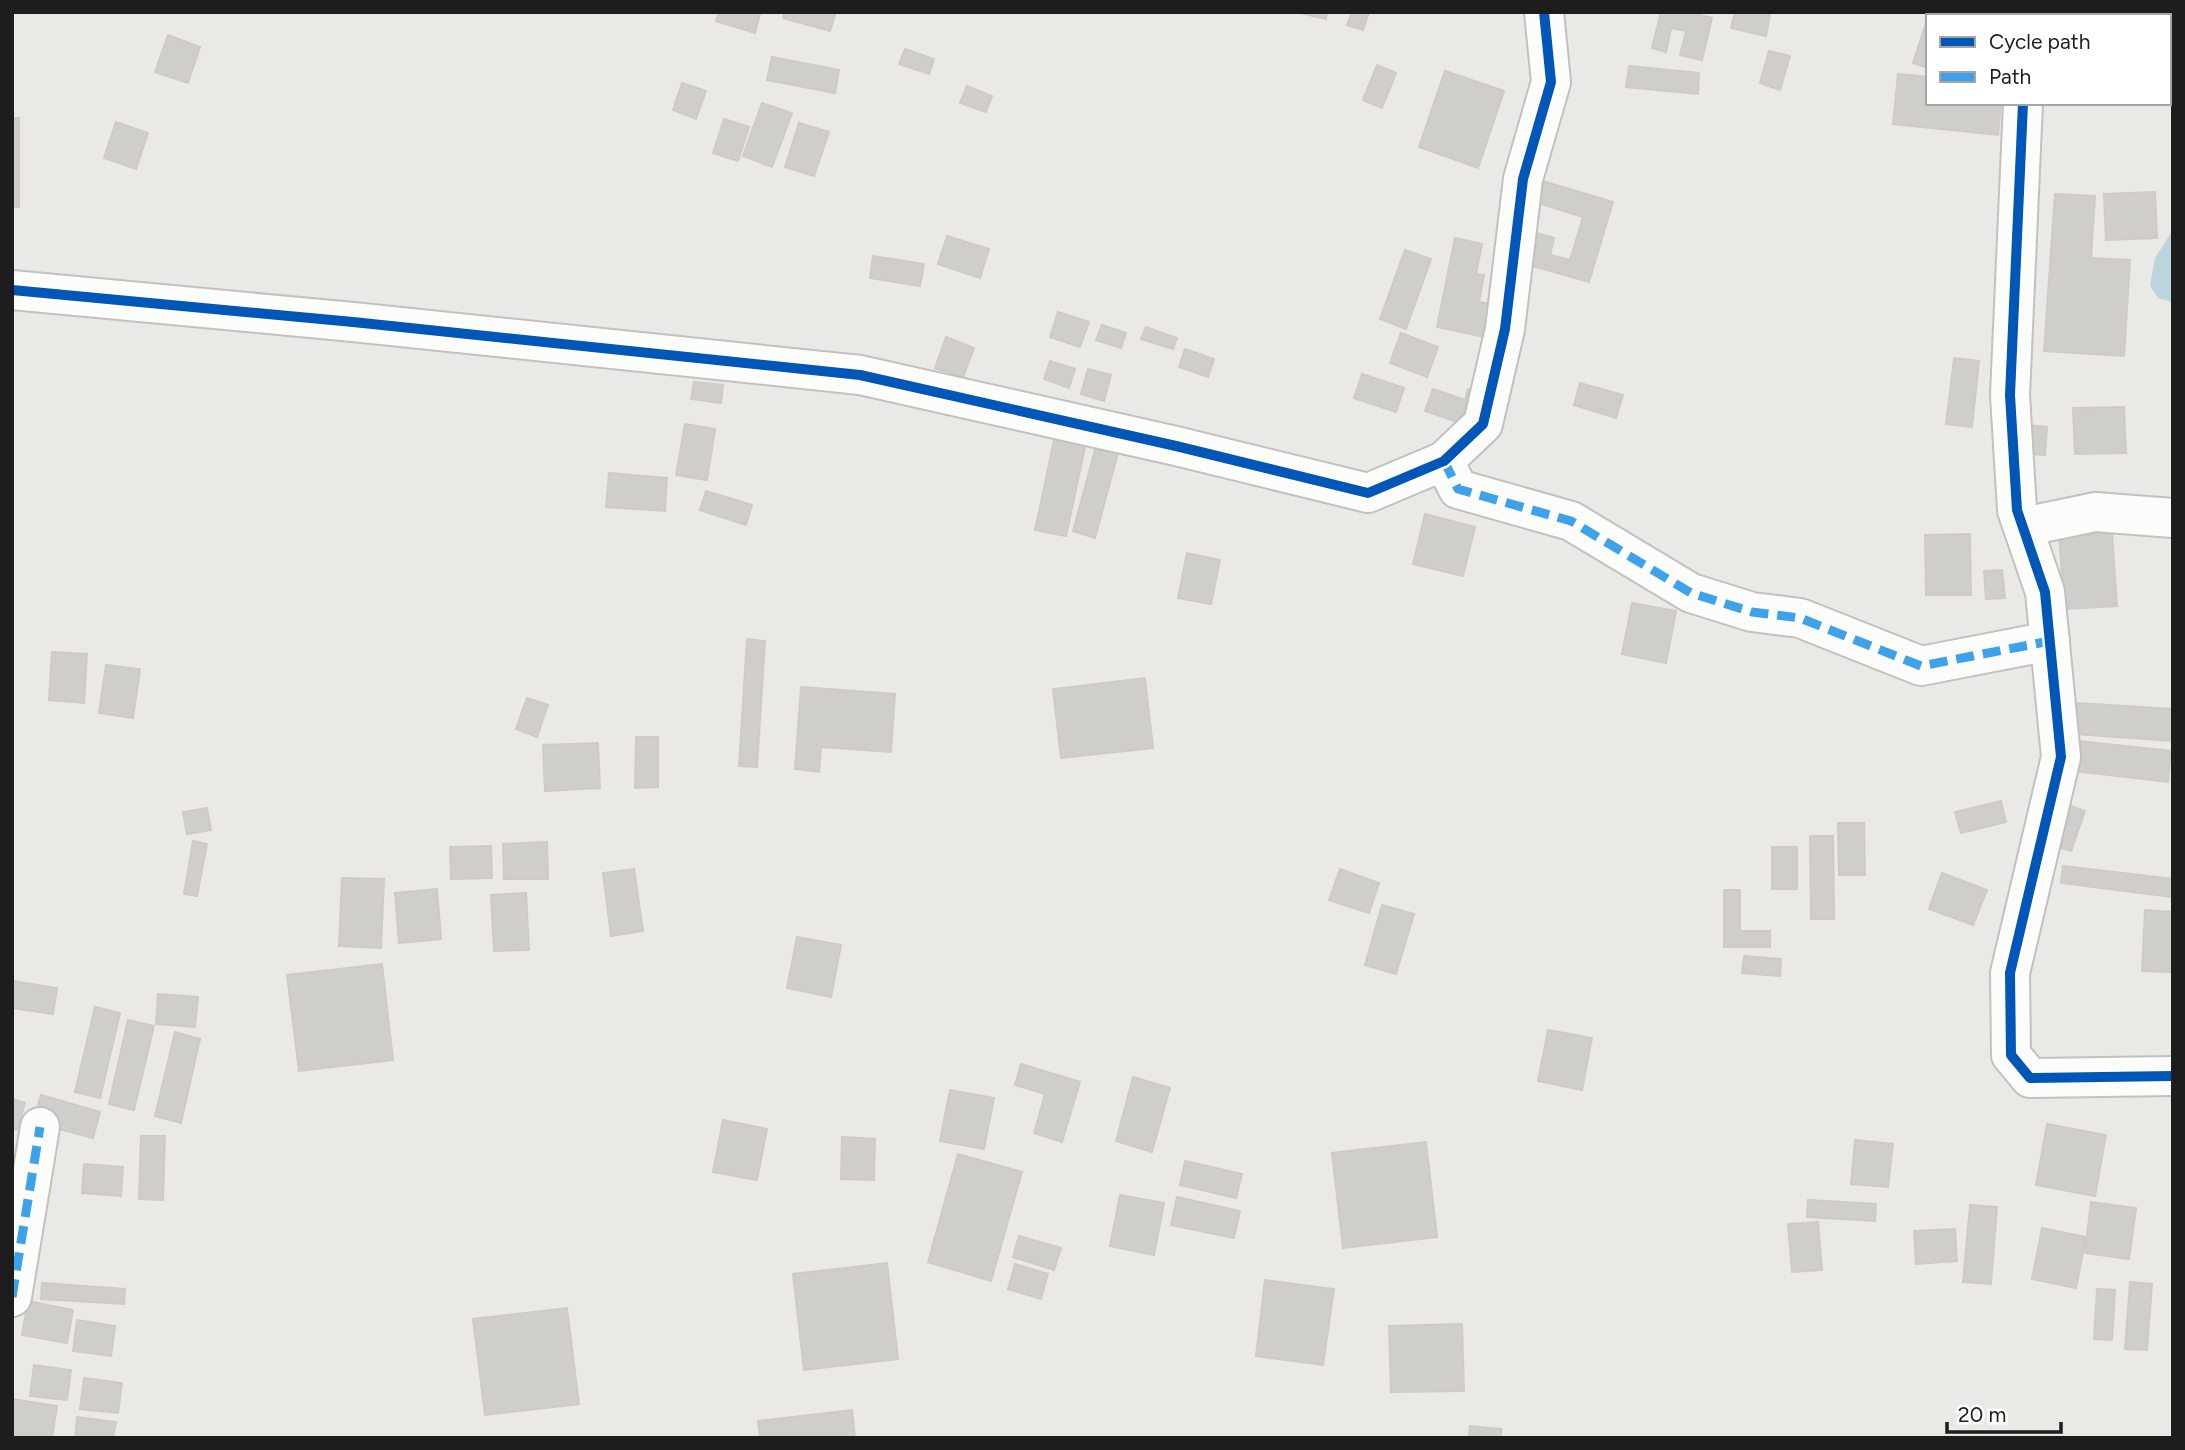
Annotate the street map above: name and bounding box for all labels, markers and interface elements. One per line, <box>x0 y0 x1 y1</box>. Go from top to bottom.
legend <box>1926 14 2171 105</box>
text: Cycle path <box>1989 29 2090 54</box>
text: Path <box>1989 64 2031 89</box>
scale bar <box>1947 1390 2061 1434</box>
text: 20 m <box>1958 1402 2006 1427</box>

